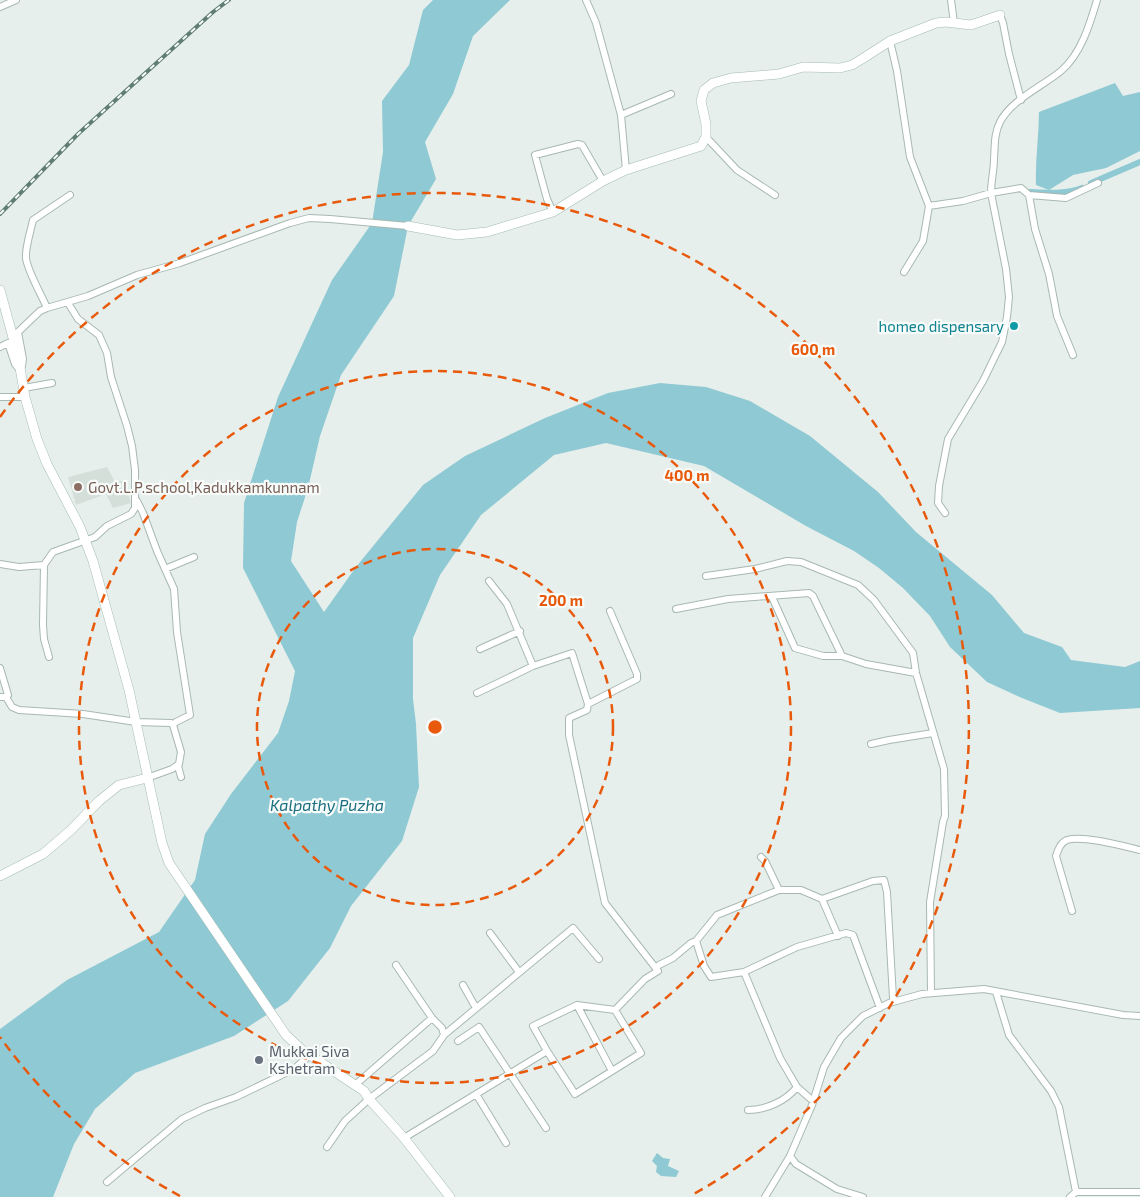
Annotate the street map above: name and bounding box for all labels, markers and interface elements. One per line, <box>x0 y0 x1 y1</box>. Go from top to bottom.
place label: homeo dispensary <box>878 317 1004 335</box>
marker: homeo dispensary <box>1008 320 1020 332</box>
text: 600 m <box>791 340 835 358</box>
text: 400 m <box>665 466 709 484</box>
place label: Govt.L.P.school,Kadukkamkunnam <box>88 478 320 496</box>
marker: Govt.L.P.school,Kadukkamkunnam <box>72 481 84 493</box>
text: 200 m <box>539 591 583 609</box>
centre of rings <box>426 718 444 736</box>
water label: Kalpathy Puzha <box>270 795 384 815</box>
place label: Mukkai Siva Kshetram <box>269 1042 350 1077</box>
marker: Mukkai Siva Kshetram <box>253 1054 265 1066</box>

